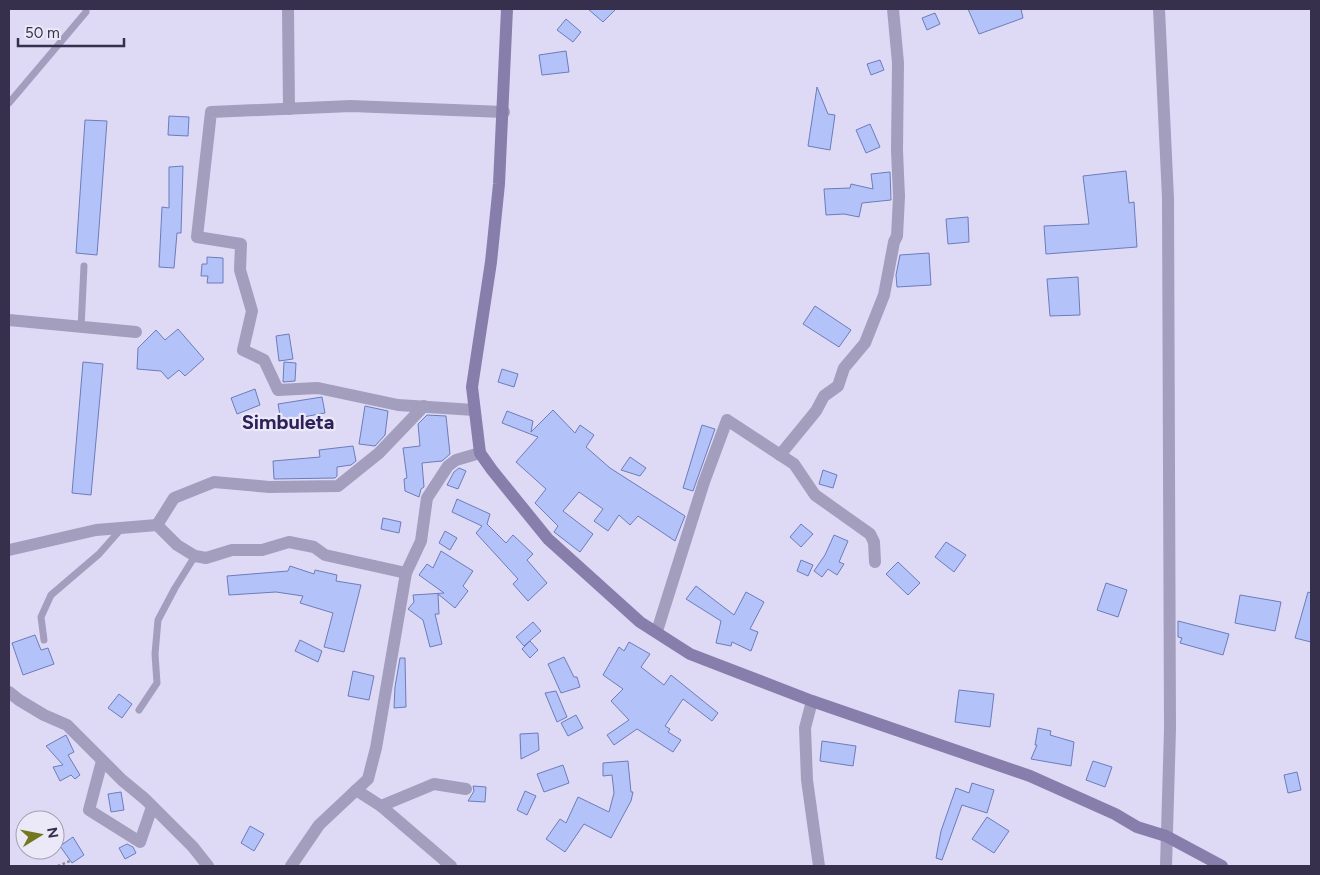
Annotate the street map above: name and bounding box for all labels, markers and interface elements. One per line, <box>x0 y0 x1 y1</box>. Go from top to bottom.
scale bar <box>18 15 124 47</box>
text: 50 m <box>25 24 60 42</box>
district label: Simbuleta <box>242 410 334 434</box>
north arrow <box>15 810 65 860</box>
text: N <box>43 826 62 840</box>

